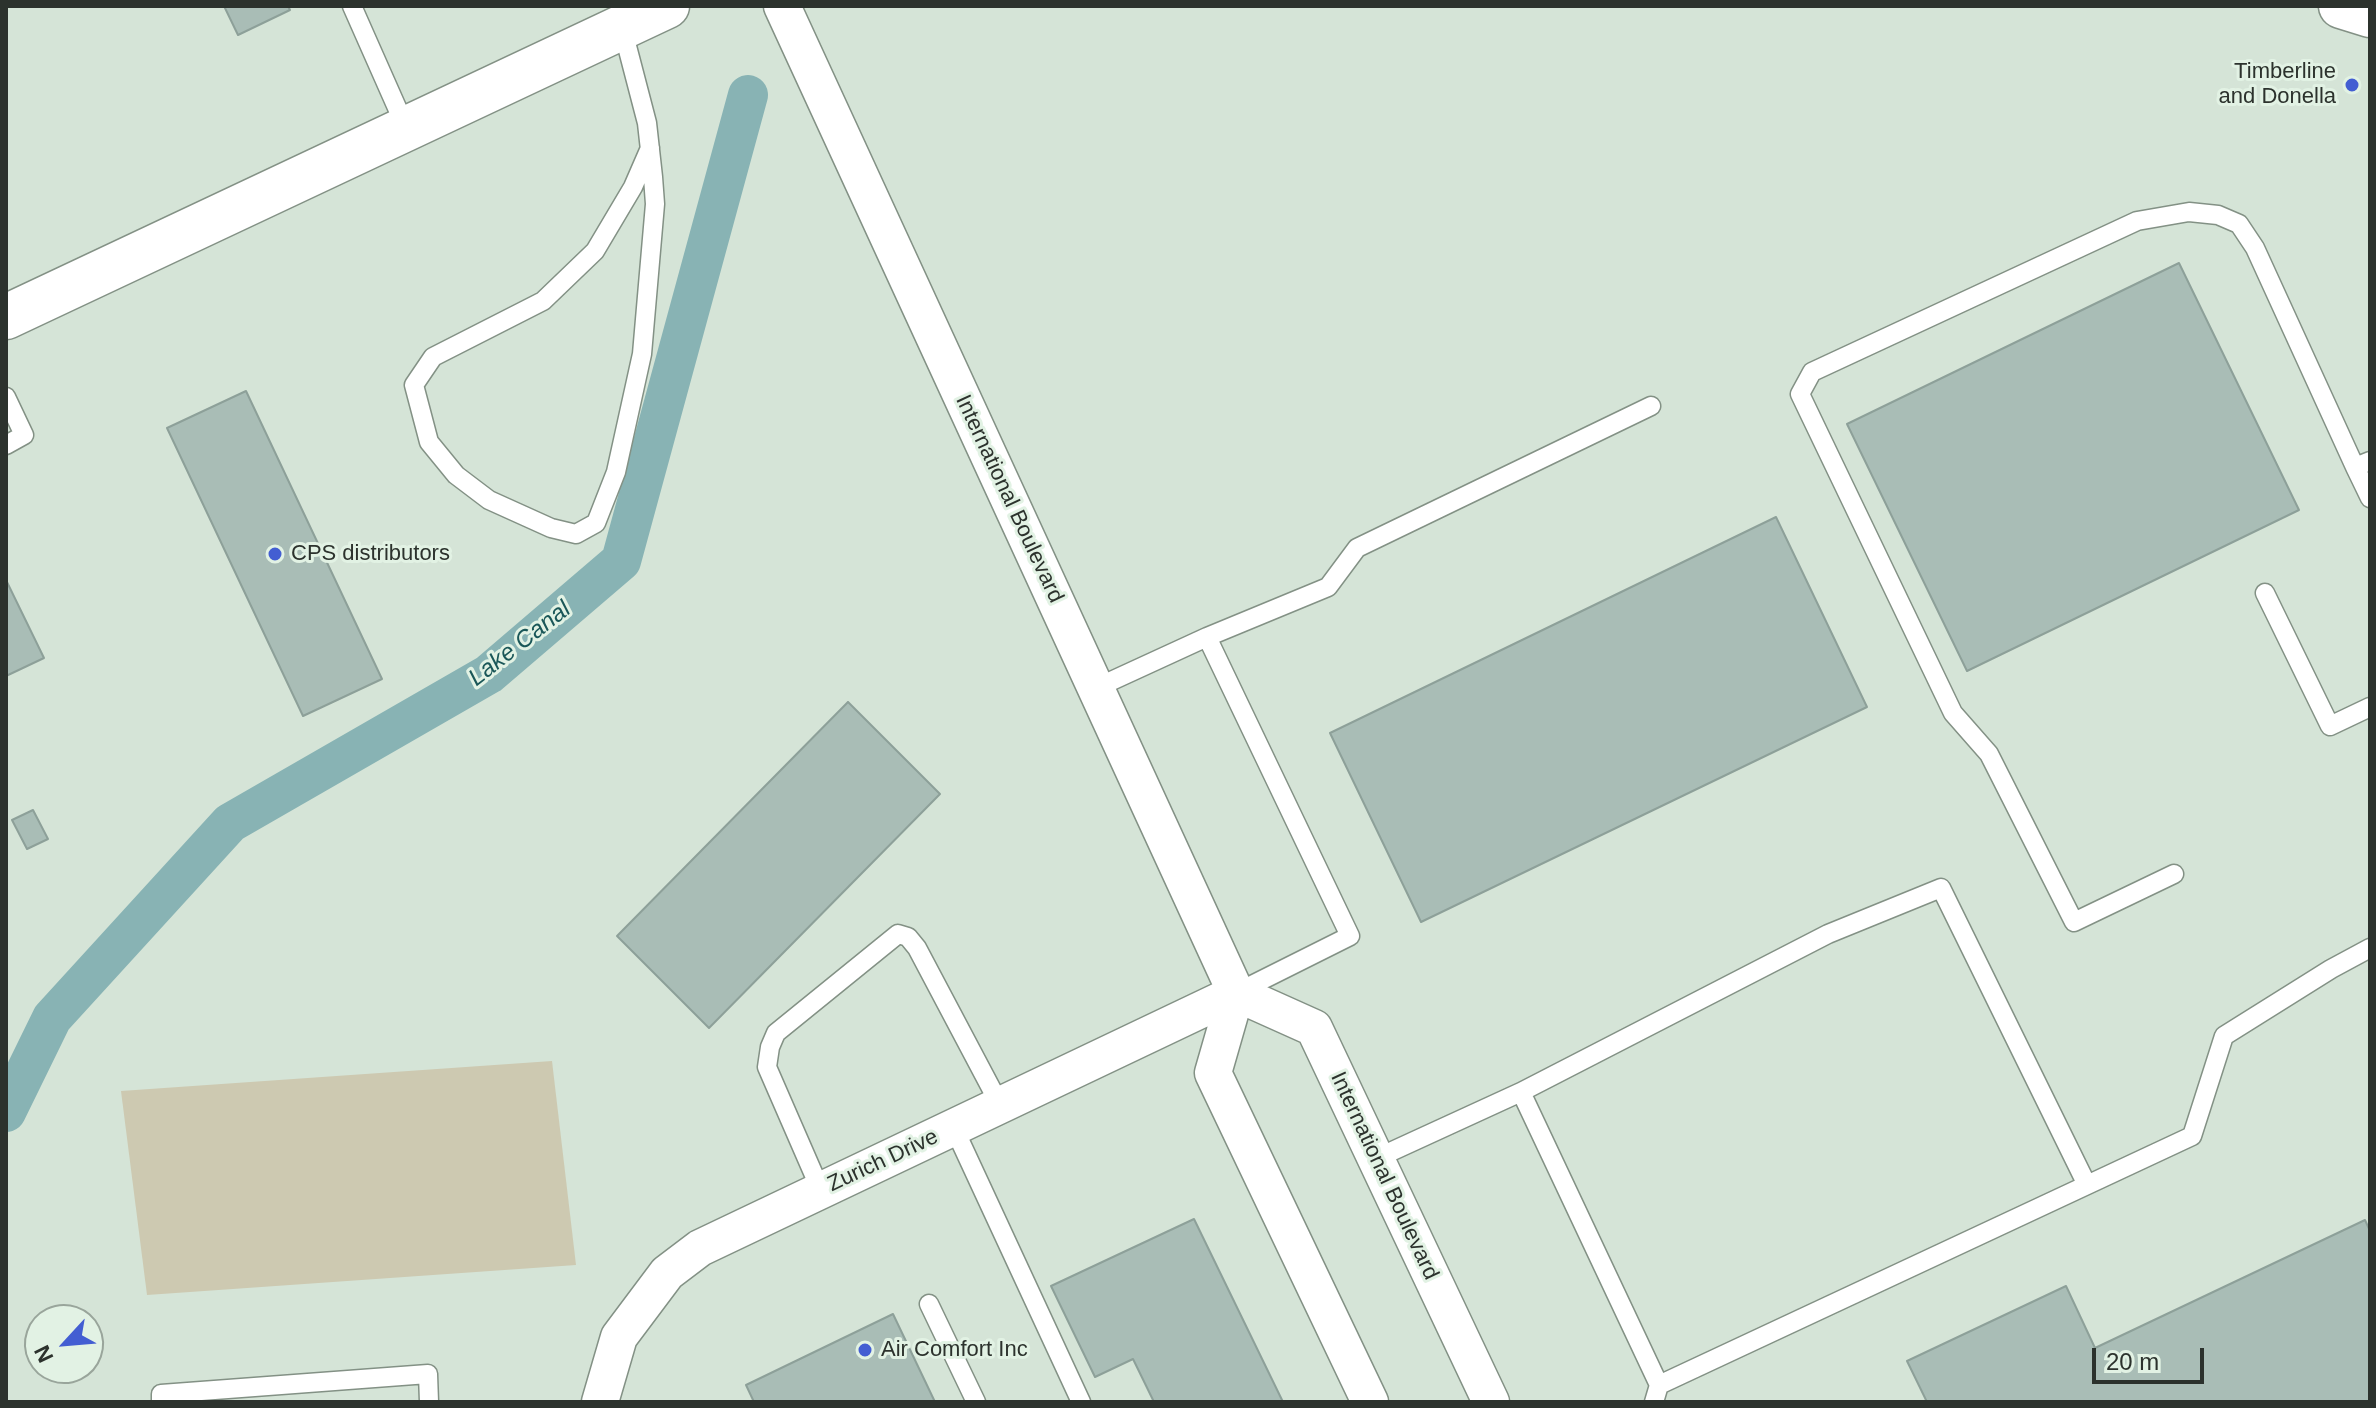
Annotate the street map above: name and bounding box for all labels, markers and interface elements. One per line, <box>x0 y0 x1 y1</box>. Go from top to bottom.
place label: Timberline and Donella <box>2219 59 2336 110</box>
marker: Timberline and Donella <box>2343 76 2361 94</box>
street label: International Boulevard <box>949 391 1069 607</box>
place label: CPS distributors <box>291 541 450 567</box>
marker: CPS distributors <box>266 545 284 563</box>
water label: Lake Canal <box>463 595 577 693</box>
street label: International Boulevard <box>1324 1068 1444 1284</box>
street label: Zurich Drive <box>824 1124 942 1198</box>
north arrow <box>24 1304 104 1384</box>
scale bar <box>2096 1332 2208 1382</box>
place label: Air Comfort Inc <box>881 1337 1028 1363</box>
text: N <box>29 1341 58 1366</box>
marker: Air Comfort Inc <box>856 1341 874 1359</box>
text: 20 m <box>2106 1348 2159 1375</box>

